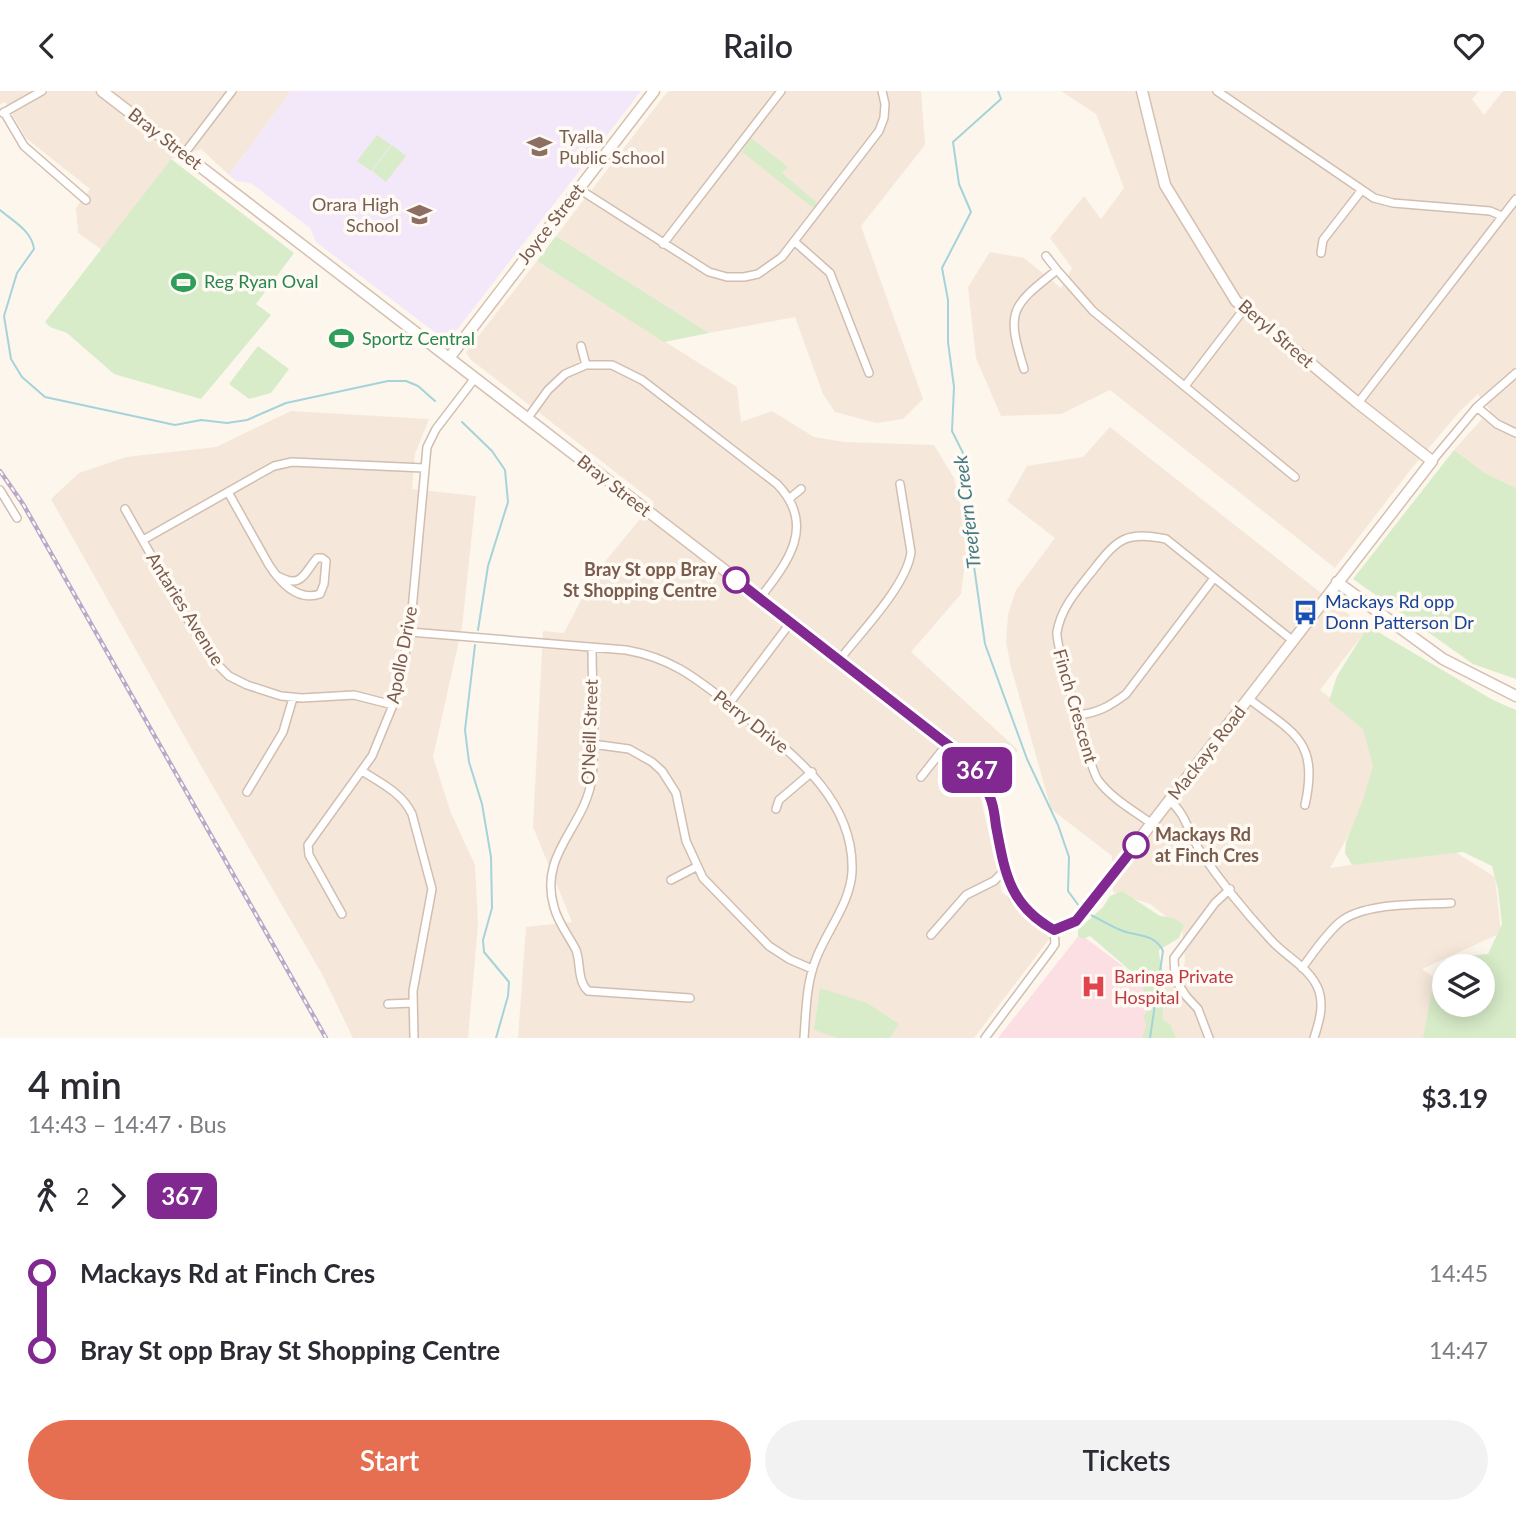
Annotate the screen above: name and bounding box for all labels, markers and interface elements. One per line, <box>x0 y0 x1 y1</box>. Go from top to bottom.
text: Railo <box>723 26 793 65</box>
icon: back <box>28 27 66 65</box>
icon: heart <box>1450 27 1488 65</box>
street label: Bray Street <box>124 103 207 174</box>
place label: Tyalla Public School <box>559 125 665 168</box>
school or university icon: Tyalla Public School <box>525 133 553 161</box>
street label: Joyce Street <box>512 178 589 268</box>
place label: Orara High School <box>312 193 399 236</box>
school or university icon: Orara High School <box>405 201 433 229</box>
sports icon: Reg Ryan Oval <box>170 268 198 296</box>
place label: Reg Ryan Oval <box>204 270 319 292</box>
street label: Beryl Street <box>1234 294 1319 372</box>
sports icon: Sportz Central <box>328 325 356 353</box>
place label: Sportz Central <box>362 327 475 349</box>
street label: Bray Street <box>573 450 656 521</box>
water label: Treefern Creek <box>948 453 985 570</box>
street label: Antaries Avenue <box>142 548 229 669</box>
place label: Bray St opp Bray St Shopping Centre <box>563 558 717 601</box>
marker: Bray St opp Bray St Shopping Centre <box>723 567 749 593</box>
place label: Mackays Rd opp Donn Patterson Dr <box>1325 590 1474 633</box>
bus stop icon: Mackays Rd opp Donn Patterson Dr <box>1291 598 1319 626</box>
street label: Apollo Drive <box>381 604 421 705</box>
street label: Finch Crescent <box>1049 646 1103 766</box>
street label: O'Neill Street <box>576 678 602 785</box>
street label: Perry Drive <box>710 685 794 757</box>
street label: Mackays Road <box>1163 701 1250 804</box>
line badge: 367 <box>937 747 1017 793</box>
text: 367 <box>956 755 998 784</box>
place label: Mackays Rd at Finch Cres <box>1155 823 1259 866</box>
marker: Mackays Rd at Finch Cres <box>1123 832 1149 858</box>
map controls <box>1432 954 1495 1017</box>
button: layers <box>1432 954 1495 1017</box>
place label: Baringa Private Hospital <box>1114 965 1234 1008</box>
hospital icon: Baringa Private Hospital <box>1080 973 1108 1001</box>
text: 4 min <box>28 1061 122 1107</box>
text: $3.19 <box>1422 1082 1488 1114</box>
text: 14:43 – 14:47 · Bus <box>28 1110 227 1138</box>
icon: walk <box>28 1177 66 1215</box>
icon: forward <box>99 1177 137 1215</box>
text: 367 <box>161 1181 203 1210</box>
text: 2 <box>76 1182 89 1210</box>
text: Mackays Rd at Finch Cres <box>80 1257 375 1289</box>
text: 14:45 <box>1429 1259 1488 1287</box>
text: Bray St opp Bray St Shopping Centre <box>80 1334 500 1366</box>
text: 14:47 <box>1429 1336 1488 1364</box>
button: Start <box>28 1420 751 1500</box>
button: Tickets <box>765 1420 1488 1500</box>

